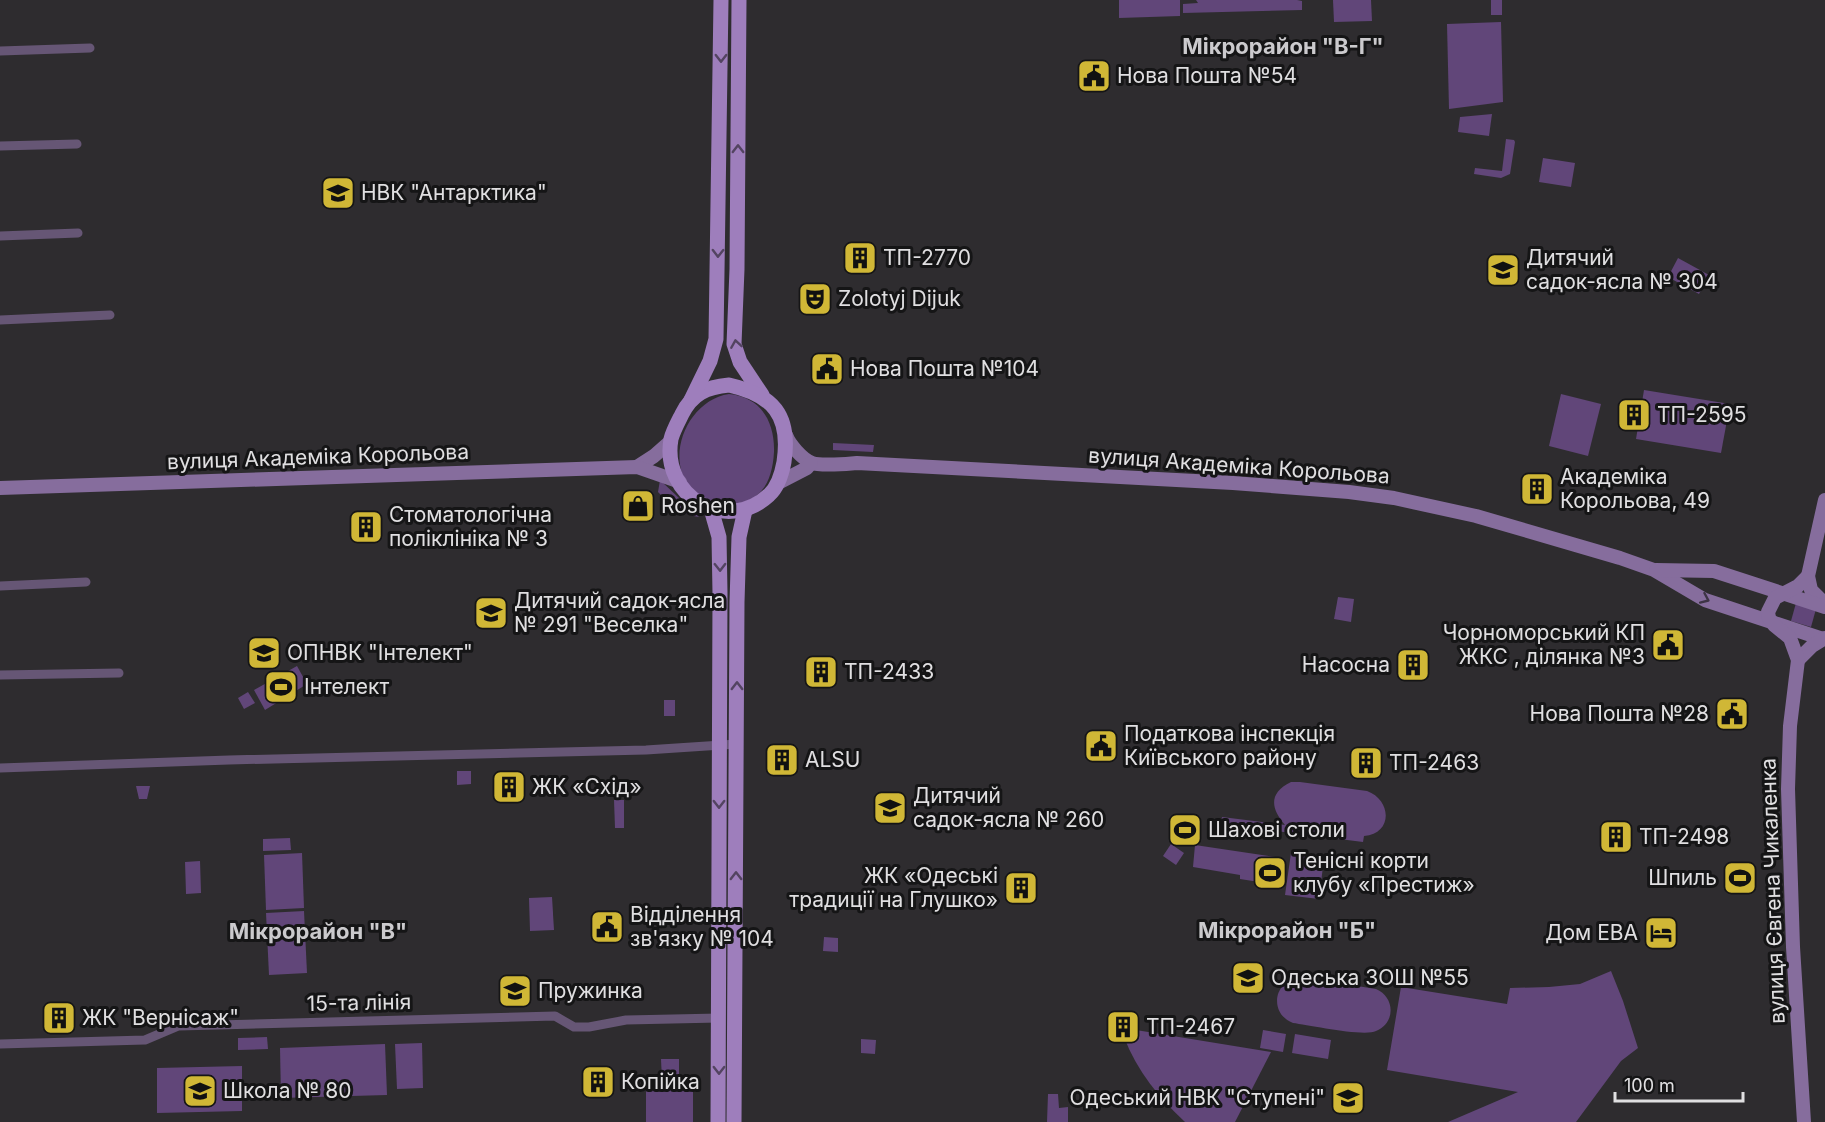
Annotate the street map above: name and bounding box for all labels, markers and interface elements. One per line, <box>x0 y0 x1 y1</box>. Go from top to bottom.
district label: Мікрорайон "В-Г" <box>1182 33 1384 59</box>
one-way arrow <box>715 54 727 63</box>
public building icon: Нова Пошта №54 <box>1076 58 1112 94</box>
place label: Нова Пошта №54 <box>1117 63 1297 88</box>
one-way arrow <box>732 145 744 154</box>
school or university icon: НВК "Антарктика" <box>320 175 356 211</box>
place label: НВК "Антарктика" <box>361 180 547 205</box>
building icon: ТП-2770 <box>842 240 878 276</box>
place label: ТП-2770 <box>883 245 971 270</box>
place label: Дитячий садок-ясла № 304 <box>1526 245 1718 294</box>
one-way arrow <box>711 249 724 258</box>
school or university icon: Дитячий садок-ясла № 304 <box>1485 252 1521 288</box>
theatre icon: Zolotyj Dijuk <box>797 281 833 317</box>
place label: Zolotyj Dijuk <box>838 286 961 311</box>
one-way arrow <box>731 339 743 349</box>
public building icon: Нова Пошта №104 <box>809 351 845 387</box>
place label: Нова Пошта №104 <box>850 356 1039 381</box>
building icon: ТП-2595 <box>1616 397 1652 433</box>
place label: ТП-2595 <box>1657 402 1746 427</box>
street label: вулиця Академіка Корольова <box>167 439 469 474</box>
street label: вулиця Академіка Корольова <box>1087 442 1391 489</box>
place label: Академіка Корольова, 49 <box>1560 464 1710 513</box>
building icon: Академіка Корольова, 49 <box>1519 471 1555 507</box>
shop icon: Roshen <box>620 488 656 524</box>
place label: Roshen <box>661 493 735 518</box>
place label: Стоматологічна поліклініка № 3 <box>389 502 552 551</box>
building icon: Стоматологічна поліклініка № 3 <box>348 509 384 545</box>
one-way arrow <box>714 562 726 571</box>
place label: Дитячий садок-ясла № 291 "Веселка" <box>514 588 725 637</box>
one-way arrow <box>1698 591 1709 603</box>
school or university icon: Дитячий садок-ясла № 291 "Веселка" <box>473 595 509 631</box>
place label: Чорноморський КП ЖКС , ділянка №3 <box>1443 620 1645 669</box>
public building icon: Чорноморський КП ЖКС , ділянка №3 <box>1650 627 1686 663</box>
school or university icon: ОПНВК "Інтелект" <box>246 635 282 671</box>
place label: ОПНВК "Інтелект" <box>287 640 473 665</box>
building icon: Насосна <box>1395 647 1431 683</box>
place label: Насосна <box>1302 652 1390 677</box>
building icon: ТП-2433 <box>803 654 839 690</box>
place label: ТП-2433 <box>844 659 934 684</box>
sports icon: Інтелект <box>263 669 299 705</box>
place label: Інтелект <box>304 674 389 699</box>
one-way arrow <box>731 681 743 690</box>
public building icon: Нова Пошта №28 <box>1714 696 1750 732</box>
place label: Нова Пошта №28 <box>1530 701 1709 726</box>
place label: Податкова інспекція Київського району <box>1124 721 1335 770</box>
public building icon: Податкова інспекція Київського району <box>1083 728 1119 764</box>
building icon: ALSU <box>764 742 800 778</box>
building icon: ТП-2463 <box>1348 745 1384 781</box>
place label: ALSU <box>805 747 860 772</box>
place label: ТП-2463 <box>1389 750 1479 775</box>
street label: вулиця Євгена Чикаленка <box>1755 758 1790 1024</box>
building icon: ЖК «Схід» <box>491 769 527 805</box>
place label: ЖК «Схід» <box>532 774 642 799</box>
place label: Дитячий садок-ясла № 260 <box>913 783 1104 832</box>
school or university icon: Дитячий садок-ясла № 260 <box>872 790 908 826</box>
one-way arrow <box>713 800 725 809</box>
sports icon: Шахові столи <box>1167 812 1203 848</box>
place label: Шахові столи <box>1208 817 1345 842</box>
building icon: ТП-2498 <box>1598 819 1634 855</box>
place label: ТП-2498 <box>1639 824 1729 849</box>
place label: Тенісні корти клубу «Престиж» <box>1293 848 1475 897</box>
sports icon: Тенісні корти клубу «Престиж» <box>1252 855 1288 891</box>
sports icon: Шпиль <box>1722 860 1758 896</box>
place label: ЖК «Одеські традиції на Глушко» <box>789 863 998 912</box>
place label: Шпиль <box>1648 865 1717 890</box>
building icon: ЖК «Одеські традиції на Глушко» <box>1003 870 1039 906</box>
one-way arrow <box>730 871 742 880</box>
place label: Відділення зв'язку № 104 <box>630 902 774 951</box>
public building icon: Відділення зв'язку № 104 <box>589 909 625 945</box>
hotel icon: Дом ЕВА <box>1643 915 1679 951</box>
district label: Мікрорайон "Б" <box>1198 917 1376 943</box>
district label: Мікрорайон "В" <box>229 918 407 944</box>
place label: Дом ЕВА <box>1545 920 1638 945</box>
school or university icon: Одеська ЗОШ №55 <box>1230 960 1266 996</box>
place label: Одеська ЗОШ №55 <box>1271 965 1469 990</box>
school or university icon: Пружинка <box>497 973 533 1009</box>
place label: Пружинка <box>538 978 643 1003</box>
street label: 15-та лінія <box>306 989 412 1016</box>
building icon: ЖК "Вернісаж" <box>41 1000 77 1036</box>
place label: ЖК "Вернісаж" <box>82 1005 239 1030</box>
building icon: ТП-2467 <box>1105 1009 1141 1045</box>
place label: ТП-2467 <box>1146 1014 1235 1039</box>
building icon: Копійка <box>580 1064 616 1100</box>
scale bar <box>1615 1065 1742 1103</box>
one-way arrow <box>713 1066 725 1075</box>
place label: Копійка <box>621 1069 700 1094</box>
school or university icon: Школа № 80 <box>182 1073 218 1109</box>
text: 100 m <box>1624 1075 1675 1096</box>
place label: Школа № 80 <box>223 1078 351 1103</box>
school or university icon: Одеський НВК "Ступені" <box>1330 1080 1366 1116</box>
place label: Одеський НВК "Ступені" <box>1069 1085 1325 1110</box>

